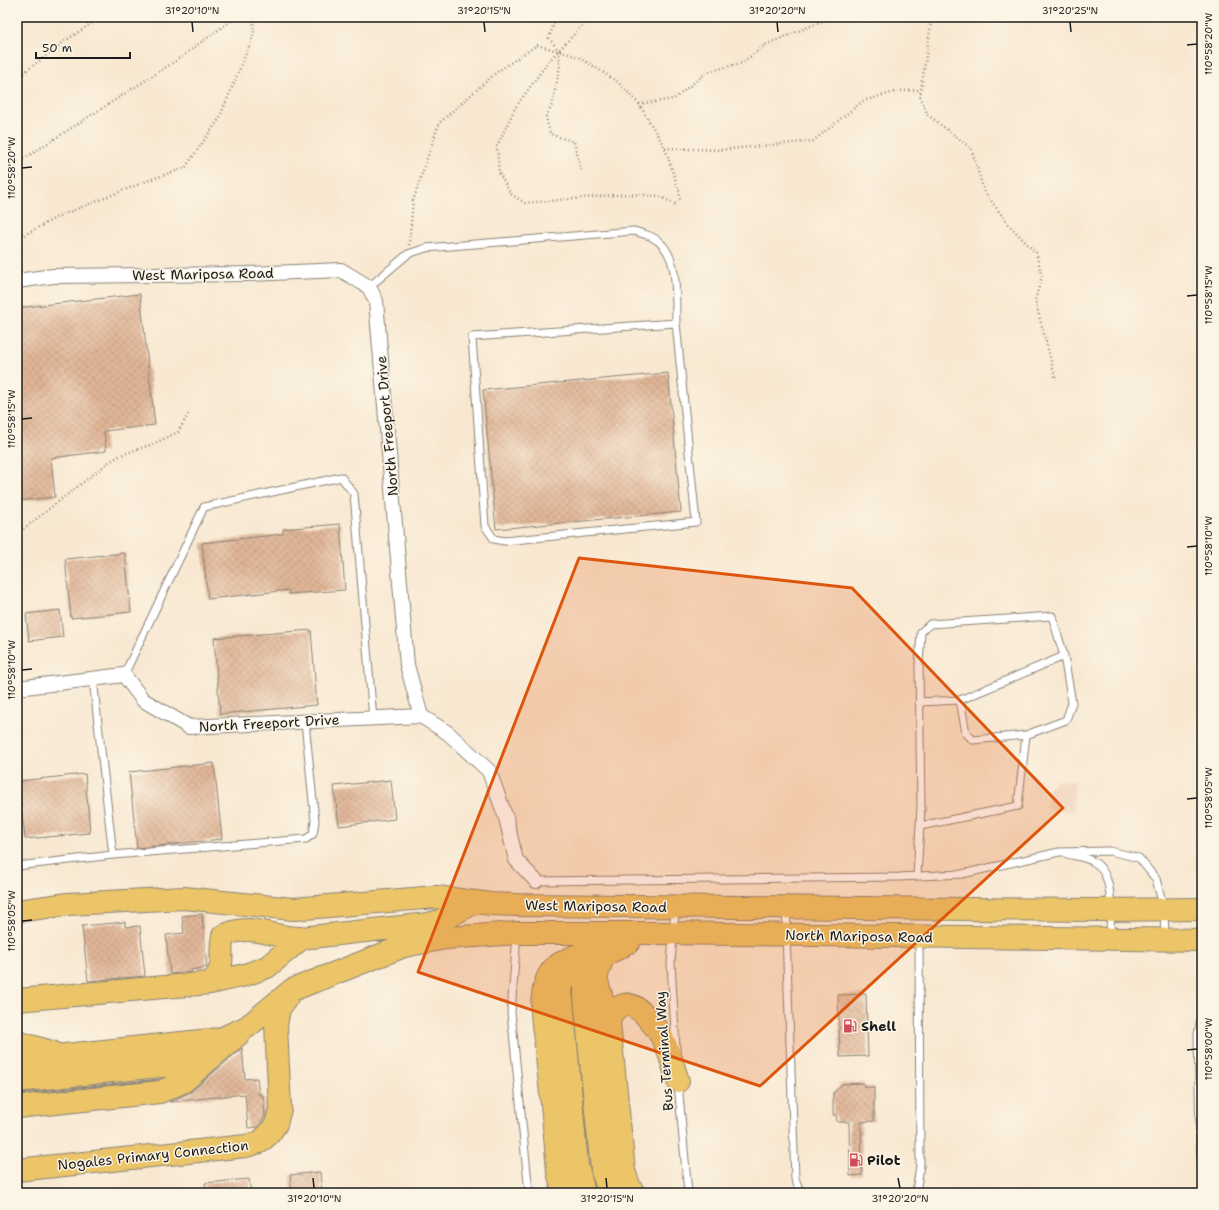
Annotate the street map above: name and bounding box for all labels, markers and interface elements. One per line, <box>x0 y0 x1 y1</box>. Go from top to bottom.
text: 31°20'10"N <box>165 4 219 17</box>
text: 31°20'15"N <box>457 4 511 17</box>
text: 31°20'20"N <box>748 4 806 17</box>
text: 31°20'25"N <box>1042 4 1098 17</box>
text: 110°58'20"W <box>1202 12 1215 75</box>
scale bar <box>36 34 130 60</box>
text: 50 m <box>42 40 72 56</box>
text: 110°58'20"W <box>5 136 18 199</box>
street label: West Mariposa Road <box>132 264 274 284</box>
text: 110°58'15"W <box>1202 265 1215 325</box>
street label: North Freeport Drive <box>372 355 402 497</box>
text: 110°58'15"W <box>5 389 18 449</box>
text: 110°58'10"W <box>1202 516 1215 576</box>
text: 110°58'10"W <box>5 640 18 700</box>
street label: North Freeport Drive <box>198 710 340 736</box>
text: 110°58'05"W <box>1202 767 1215 829</box>
text: 110°58'05"W <box>5 890 18 952</box>
street label: West Mariposa Road <box>525 896 667 916</box>
street label: North Mariposa Road <box>785 926 933 946</box>
street label: Bus Terminal Way <box>651 991 677 1111</box>
place label: Shell <box>861 1017 896 1035</box>
text: 110°58'00"W <box>1202 1017 1215 1080</box>
fuel station icon: Shell <box>842 1018 858 1034</box>
street label: Nogales Primary Connection <box>57 1136 250 1174</box>
place label: Pilot <box>867 1151 901 1169</box>
fuel station icon: Pilot <box>848 1152 864 1168</box>
text: 31°20'10"N <box>287 1192 341 1205</box>
text: 31°20'15"N <box>580 1192 634 1205</box>
text: 31°20'20"N <box>871 1192 929 1205</box>

